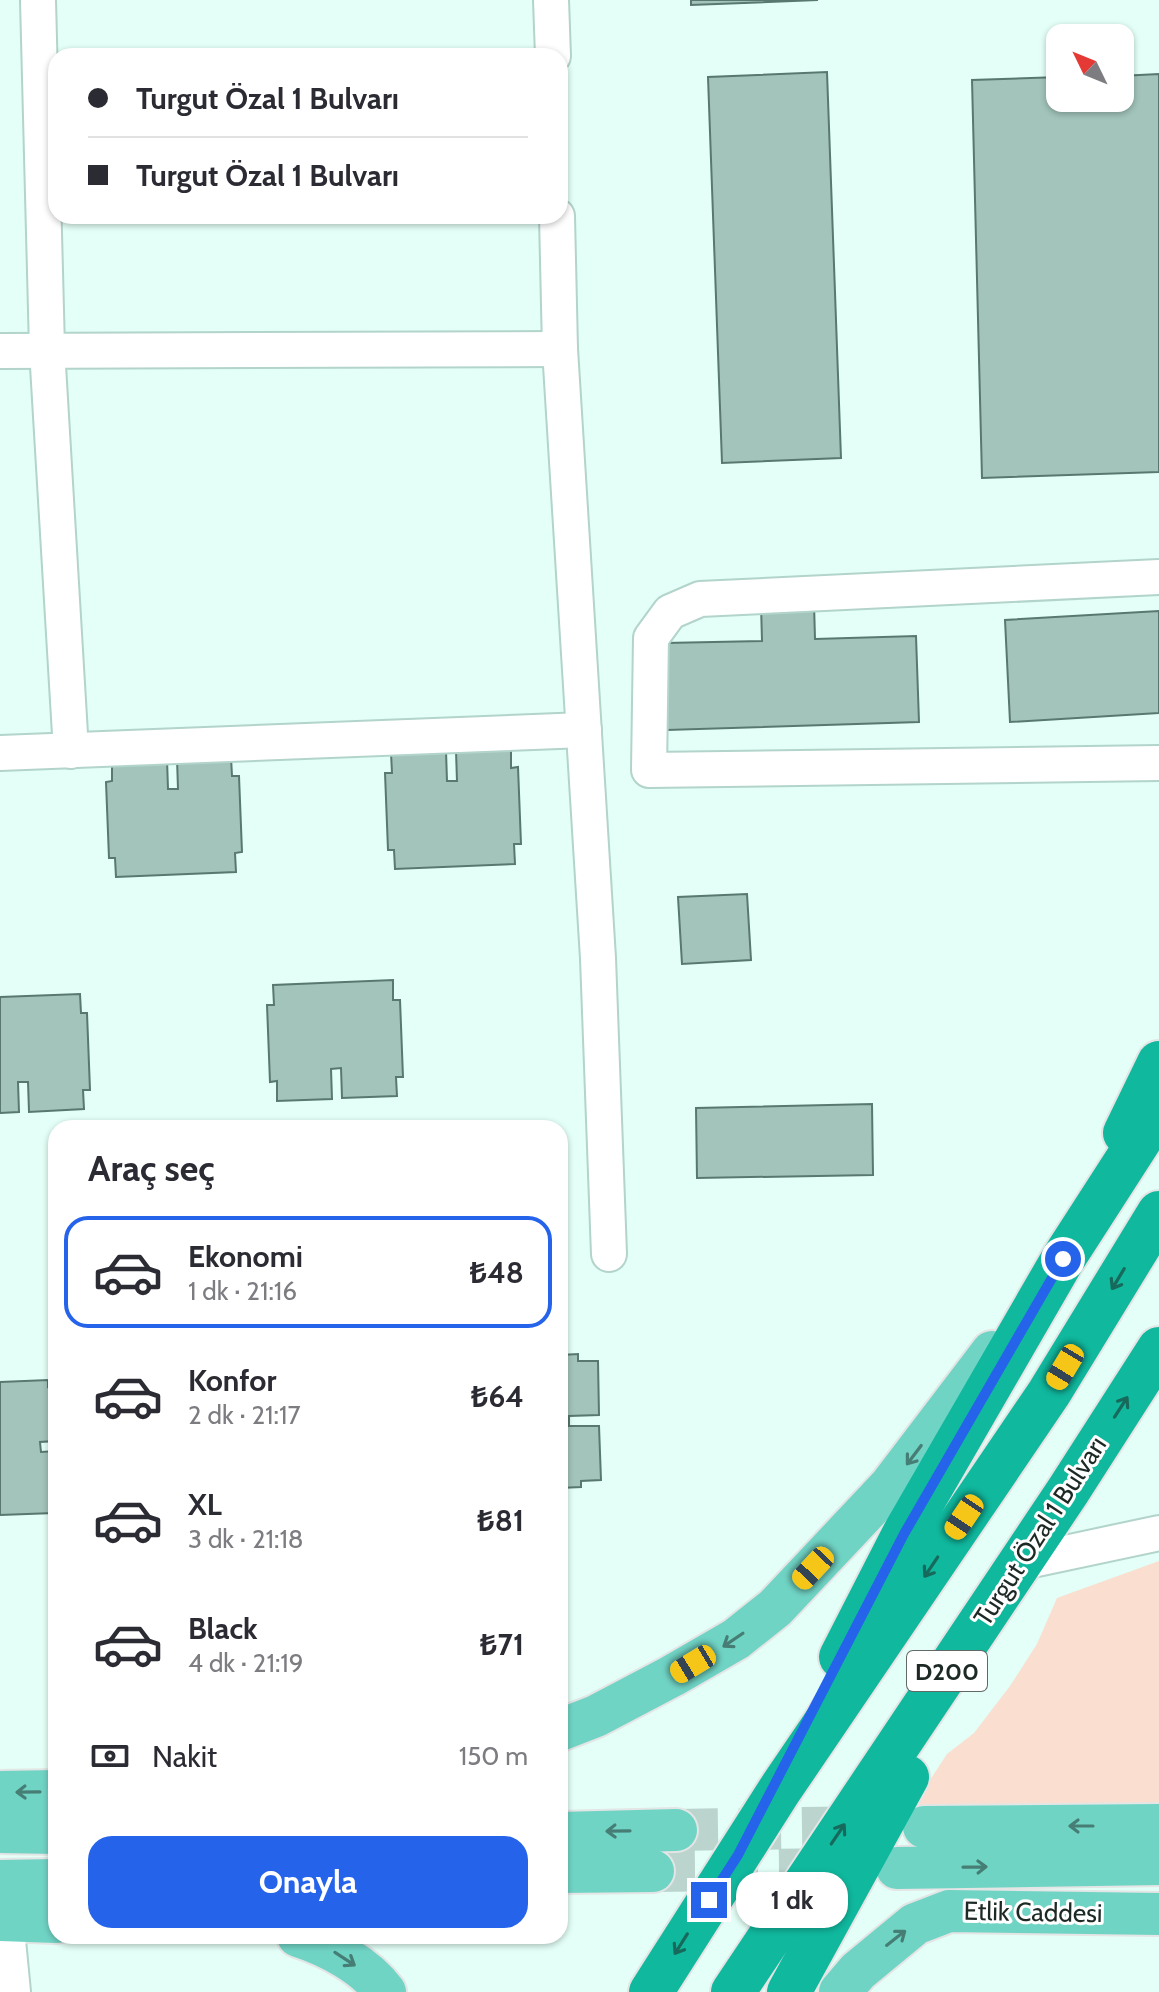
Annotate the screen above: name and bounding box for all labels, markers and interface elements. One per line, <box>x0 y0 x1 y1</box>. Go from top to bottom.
north arrow <box>1046 24 1134 112</box>
map controls <box>1046 24 1134 112</box>
text: Turgut Özal 1 Bulvarı <box>136 80 399 117</box>
text: Turgut Özal 1 Bulvarı <box>136 157 399 194</box>
text: Araç seç <box>88 1146 215 1190</box>
icon: car <box>92 1236 164 1308</box>
text: Ekonomi <box>188 1238 303 1275</box>
route start <box>1045 1241 1081 1277</box>
text: ₺48 <box>469 1254 524 1291</box>
one-way arrow <box>1110 1267 1126 1290</box>
text: 1 dk · 21:16 <box>188 1275 297 1307</box>
car <box>1042 1340 1088 1394</box>
icon: car <box>92 1360 164 1432</box>
text: Konfor <box>188 1362 276 1399</box>
text: ₺64 <box>471 1378 524 1415</box>
one-way arrow <box>1113 1397 1130 1419</box>
text: 2 dk · 21:17 <box>188 1399 301 1431</box>
street label: Turgut Özal 1 Bulvarı <box>967 1430 1113 1632</box>
one-way arrow <box>906 1444 923 1465</box>
icon: car <box>92 1484 164 1556</box>
text: XL <box>188 1486 222 1523</box>
car <box>941 1490 987 1544</box>
text: ₺81 <box>477 1502 524 1539</box>
text: 3 dk · 21:18 <box>188 1523 304 1555</box>
car <box>788 1542 838 1594</box>
one-way arrow <box>922 1556 939 1578</box>
icon: car <box>92 1608 164 1680</box>
text: Black <box>188 1610 258 1647</box>
text: ₺71 <box>480 1626 524 1663</box>
one-way arrow <box>722 1632 745 1648</box>
car <box>666 1641 720 1687</box>
text: 4 dk · 21:19 <box>188 1647 304 1679</box>
road number: D200 <box>907 1651 987 1691</box>
icon: cash <box>88 1734 132 1778</box>
text: Nakit <box>152 1738 217 1775</box>
text: 150 m <box>459 1740 528 1772</box>
one-way arrow <box>15 1784 42 1799</box>
one-way arrow <box>1068 1818 1095 1834</box>
one-way arrow <box>605 1824 632 1839</box>
one-way arrow <box>830 1824 847 1846</box>
button: Onayla <box>88 1836 528 1928</box>
one-way arrow <box>961 1859 988 1875</box>
callout: 1 dk <box>737 1872 849 1928</box>
route end <box>691 1882 727 1918</box>
text: 1 dk <box>771 1884 813 1916</box>
street label: Etlik Caddesi <box>963 1895 1103 1929</box>
one-way arrow <box>885 1930 906 1947</box>
one-way arrow <box>673 1932 689 1955</box>
one-way arrow <box>333 1950 355 1967</box>

